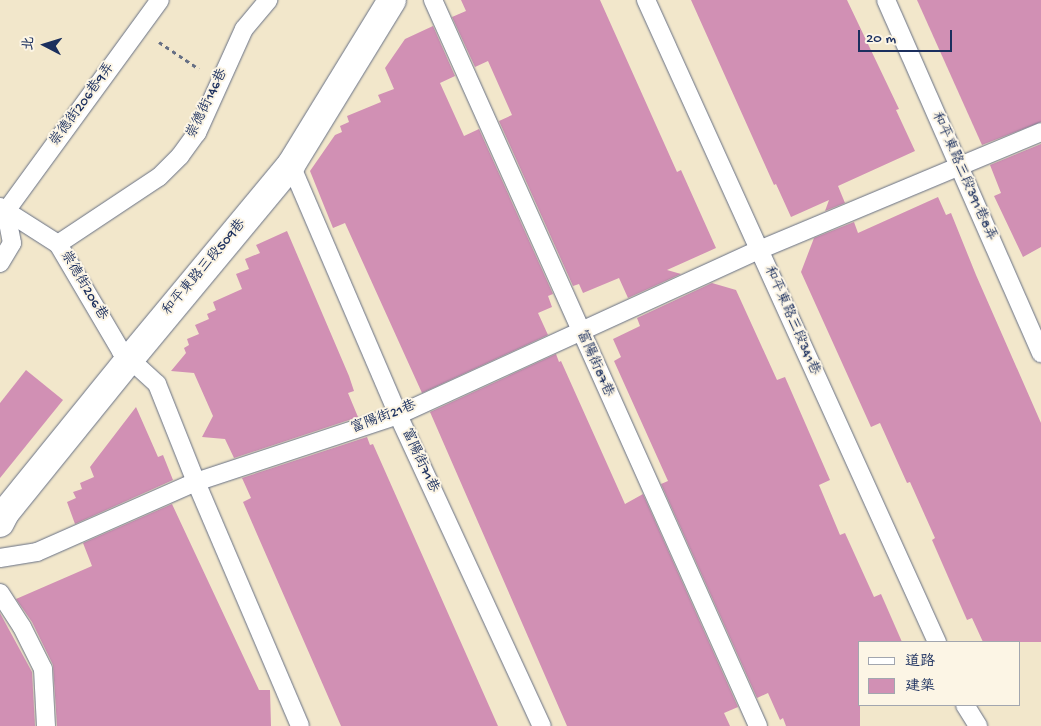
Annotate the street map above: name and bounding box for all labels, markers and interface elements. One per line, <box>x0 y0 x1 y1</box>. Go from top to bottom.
north arrow <box>20 20 70 70</box>
scale bar <box>861 20 955 52</box>
text: 20 m <box>866 30 896 48</box>
text: 北 <box>20 36 39 51</box>
street label: 崇德街206巷9弄 <box>47 60 119 150</box>
street label: 崇德街146巷 <box>184 66 232 142</box>
street label: 和平東路三段391巷8弄 <box>927 110 999 244</box>
street label: 和平東路三段509巷 <box>160 217 250 319</box>
street label: 崇德街206巷 <box>56 248 110 324</box>
street label: 和平東路三段341巷 <box>759 264 823 378</box>
street label: 富陽街87巷 <box>572 328 616 400</box>
street label: 富陽街21巷 <box>349 398 419 438</box>
street label: 富陽街71巷 <box>397 426 441 496</box>
legend <box>858 641 1021 706</box>
text: 道路 <box>905 653 935 671</box>
text: 建築 <box>905 678 935 696</box>

